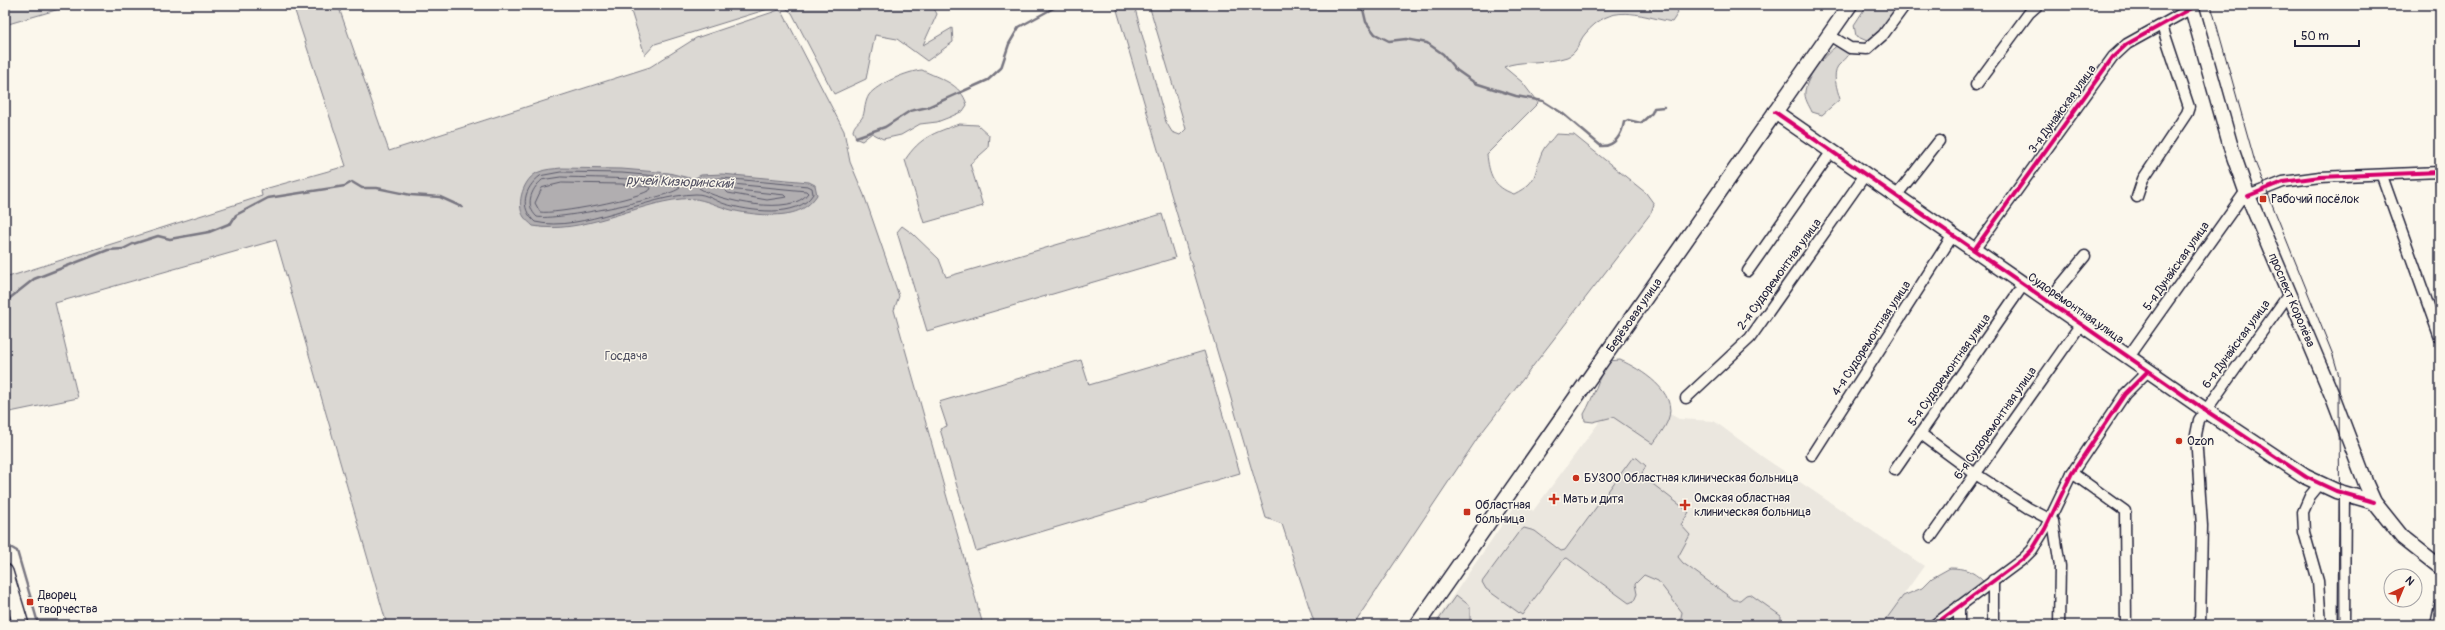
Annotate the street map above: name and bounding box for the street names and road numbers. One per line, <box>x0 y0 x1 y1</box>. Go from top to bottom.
street label: 3-я Дунайская улица <box>2025 62 2100 156</box>
street label: 2-я Судоремонтная улица <box>1734 215 1825 333</box>
street label: 5-я Дунайская улица <box>2140 218 2213 314</box>
street label: проспект Королёва <box>2265 251 2318 350</box>
street label: Судоремонтная улица <box>2025 270 2127 347</box>
street label: Берёзовая улица <box>1603 275 1666 355</box>
street label: 4-я Судоремонтная улица <box>1829 278 1914 399</box>
street label: 6-я Дунайская улица <box>2199 297 2274 392</box>
street label: 5-я Судоремонтная улица <box>1905 311 1994 429</box>
street label: 6-я Судоремонтная улица <box>1951 364 2040 483</box>

